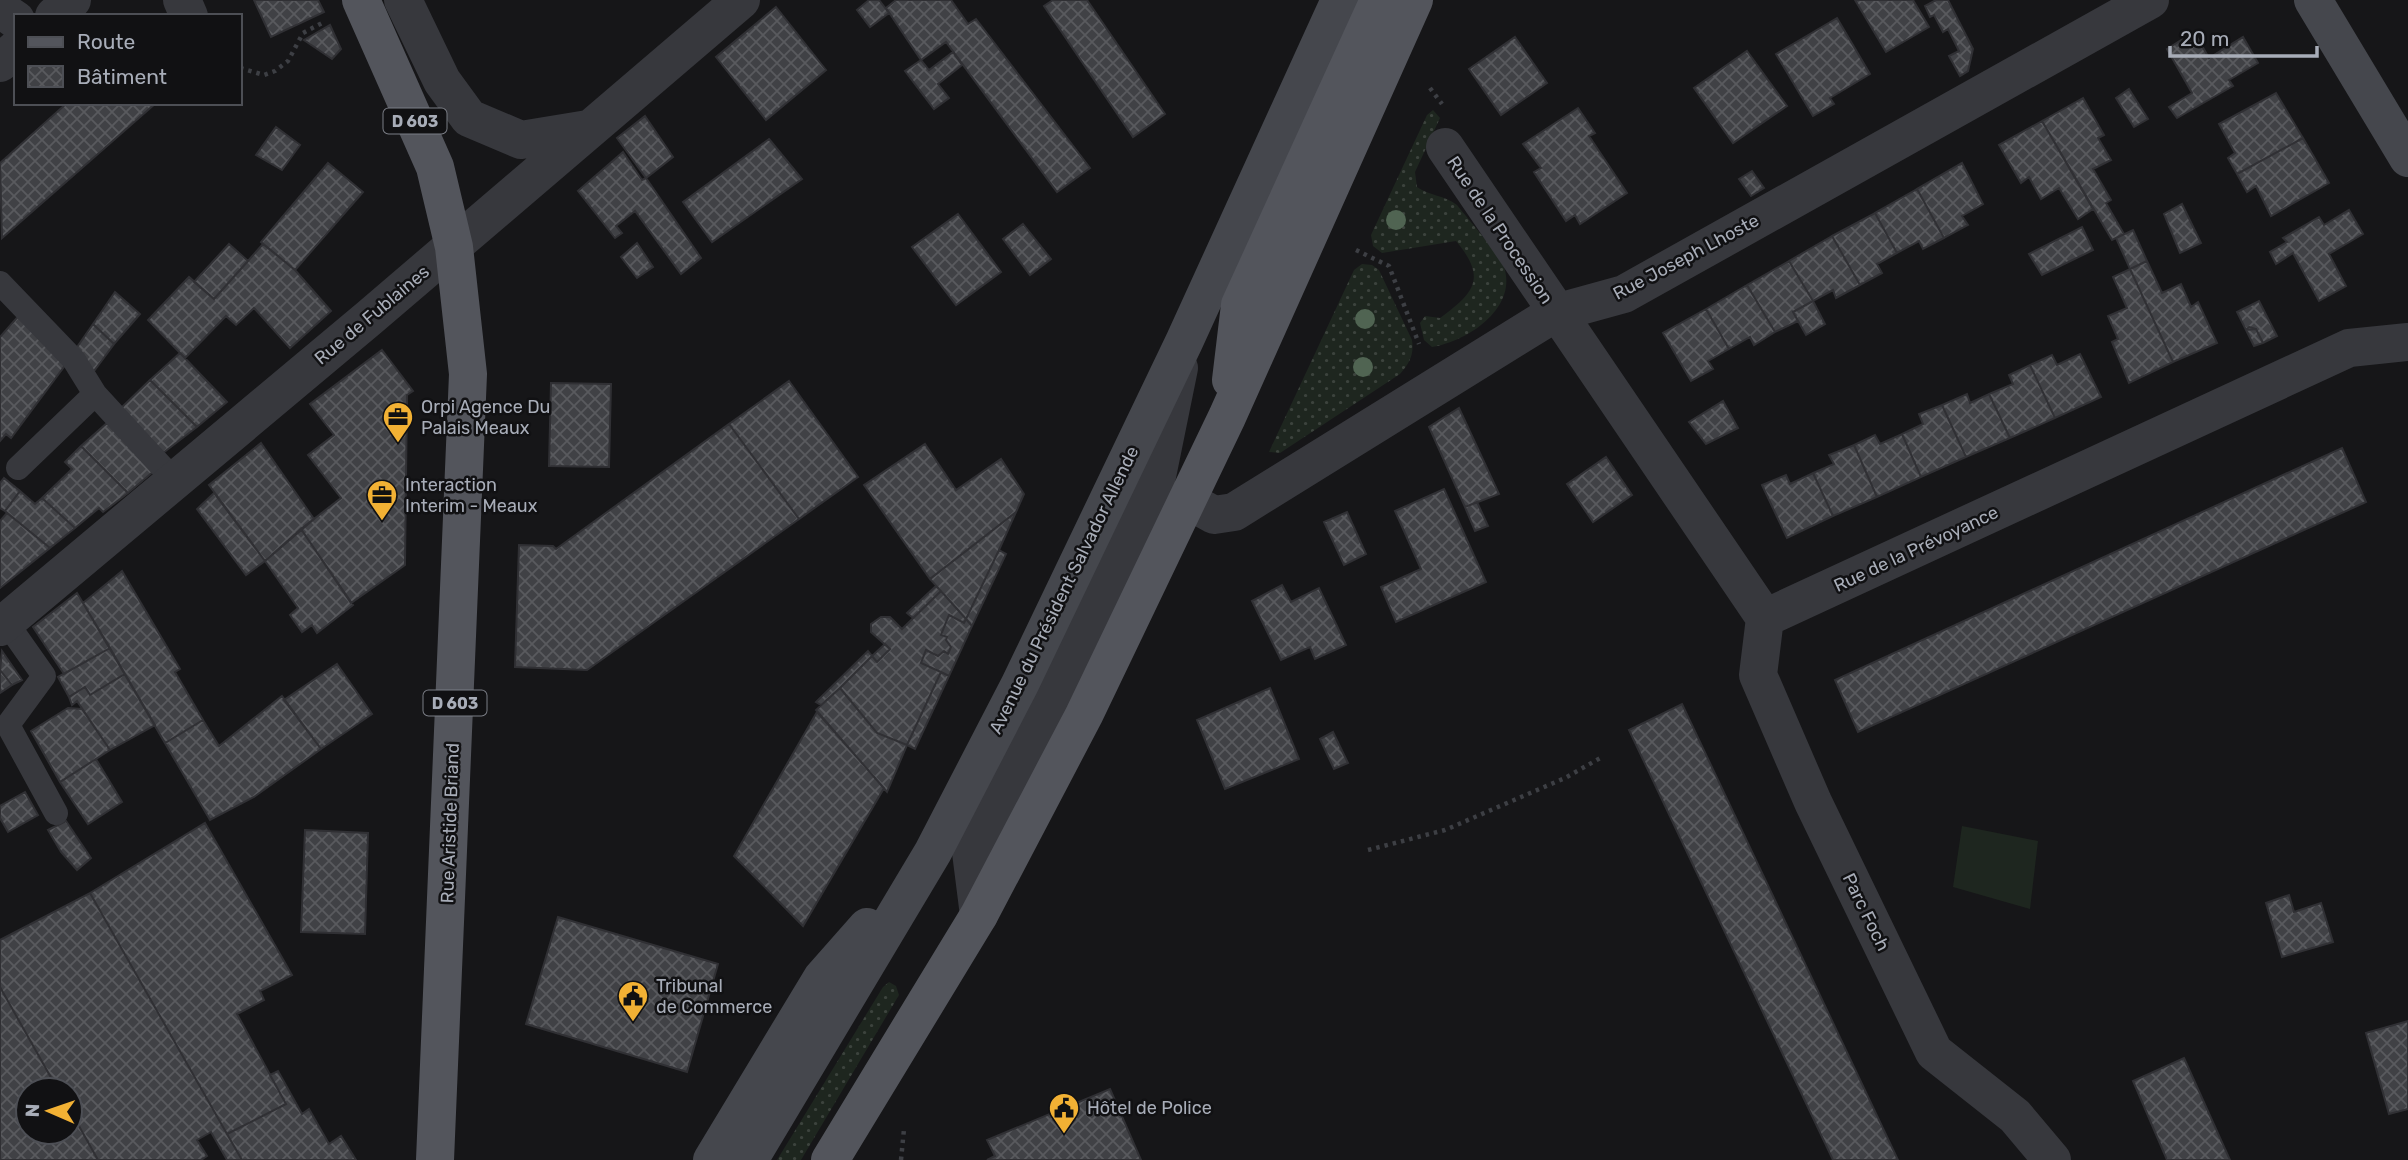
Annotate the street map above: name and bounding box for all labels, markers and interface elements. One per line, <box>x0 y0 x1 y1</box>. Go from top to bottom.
legend <box>14 14 242 105</box>
scale bar <box>2170 14 2317 58</box>
text: 20 m <box>2180 26 2229 51</box>
text: Route <box>77 29 135 54</box>
text: Bâtiment <box>77 64 167 89</box>
road number: D 603 <box>384 108 446 134</box>
street label: Rue de la Procession <box>1442 152 1558 308</box>
street label: Rue Joseph Lhoste <box>1609 209 1763 305</box>
street label: Rue de Fublaines <box>310 261 434 369</box>
place label: Orpi Agence Du Palais Meaux <box>421 396 550 439</box>
office icon: Orpi Agence Du Palais Meaux <box>381 400 415 444</box>
street label: Avenue du Président Salvador Allende <box>985 443 1143 737</box>
place label: Interaction Interim - Meaux <box>405 474 538 517</box>
office icon: Interaction Interim - Meaux <box>365 478 399 522</box>
street label: Rue de la Prévoyance <box>1830 501 2002 597</box>
road number: D 603 <box>424 690 486 716</box>
street label: Rue Aristide Briand <box>436 742 464 904</box>
street label: Parc Foch <box>1838 869 1894 955</box>
place label: Tribunal de Commerce <box>656 975 772 1018</box>
public building icon: Tribunal de Commerce <box>616 979 650 1023</box>
north arrow <box>14 1076 84 1146</box>
public building icon: Hôtel de Police <box>1047 1091 1081 1135</box>
place label: Hôtel de Police <box>1087 1097 1212 1119</box>
text: N <box>21 1103 44 1118</box>

